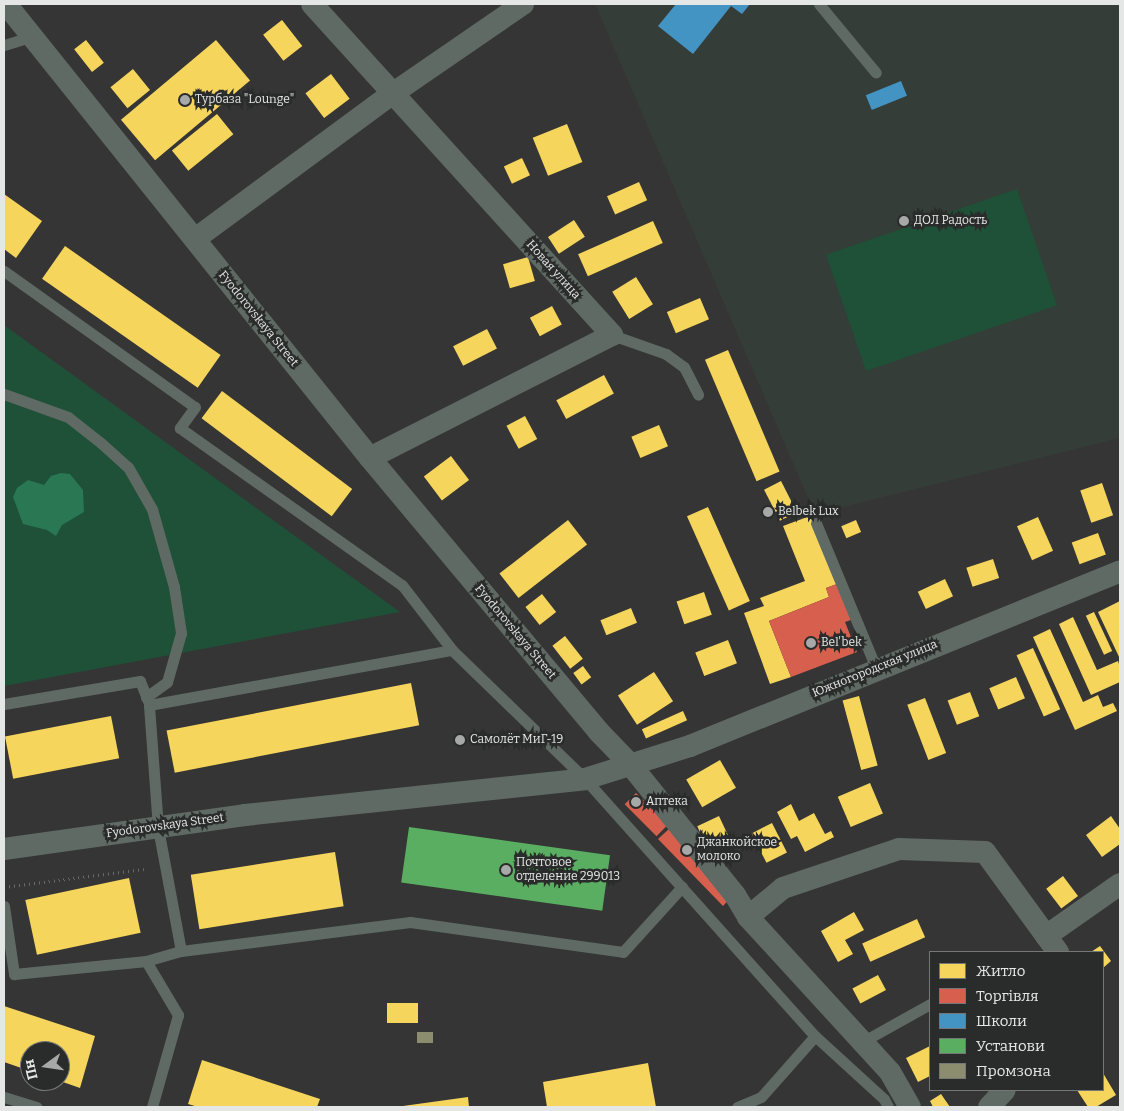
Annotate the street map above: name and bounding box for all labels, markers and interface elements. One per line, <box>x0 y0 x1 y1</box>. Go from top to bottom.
place label: Турбаза "Lounge" <box>195 93 294 107</box>
marker: Турбаза "Lounge" <box>179 94 191 106</box>
place label: ДОЛ Радость <box>914 214 987 228</box>
marker: ДОЛ Радость <box>898 215 910 227</box>
street label: Новая улица <box>523 238 583 302</box>
street label: Fyodorovskaya Street <box>215 268 301 370</box>
place label: Belbek Lux <box>778 505 839 519</box>
marker: Belbek Lux <box>762 506 774 518</box>
street label: Fyodorovskaya Street <box>471 582 559 682</box>
place label: Bel'bek <box>821 636 862 650</box>
marker: Bel'bek <box>805 637 817 649</box>
street label: Южногородская улица <box>810 637 940 701</box>
place label: Самолёт МиГ-19 <box>470 733 563 747</box>
marker: Самолёт МиГ-19 <box>454 734 466 746</box>
place label: Аптека <box>646 795 688 809</box>
marker: Аптека <box>630 796 642 808</box>
street label: Fyodorovskaya Street <box>105 811 225 841</box>
place label: Джанкойское молоко <box>697 836 777 864</box>
marker: Джанкойское молоко <box>681 844 693 856</box>
place label: Почтовое отделение 299013 <box>516 856 620 884</box>
marker: Почтовое отделение 299013 <box>500 864 512 876</box>
legend <box>929 951 1104 1091</box>
text: Житло <box>976 962 1025 980</box>
text: Торгівля <box>976 987 1038 1005</box>
text: Школи <box>976 1012 1027 1030</box>
text: Установи <box>976 1037 1045 1055</box>
north arrow <box>20 1041 70 1091</box>
text: Пн <box>20 1058 42 1081</box>
text: Промзона <box>976 1062 1051 1080</box>

